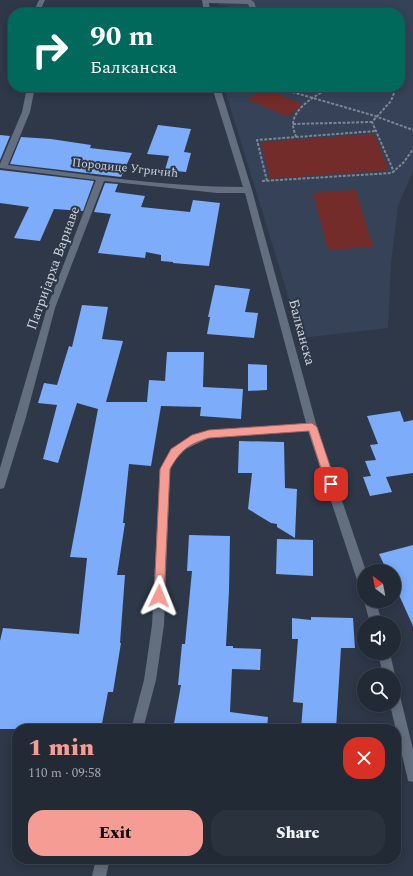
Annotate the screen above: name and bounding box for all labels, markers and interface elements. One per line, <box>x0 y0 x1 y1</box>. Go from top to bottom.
text: 90 m <box>90 15 154 58</box>
icon: right <box>24 24 76 76</box>
text: Балканска <box>90 54 177 81</box>
street label: Породице Угричић <box>71 153 179 183</box>
street label: Патријарха Варнаве <box>21 203 85 333</box>
street label: Балканска <box>283 297 321 368</box>
pin <box>314 467 348 501</box>
icon: arrive <box>320 473 342 495</box>
north arrow <box>357 564 401 608</box>
map controls <box>357 564 401 712</box>
position arrow <box>138 575 180 617</box>
button: sound <box>357 616 401 660</box>
button: search <box>357 668 401 712</box>
text: 1 min <box>28 730 94 766</box>
button: close <box>343 737 385 779</box>
text: 110 m · 09:58 <box>28 763 101 783</box>
button: Exit <box>28 810 203 856</box>
button: Share <box>211 810 385 856</box>

